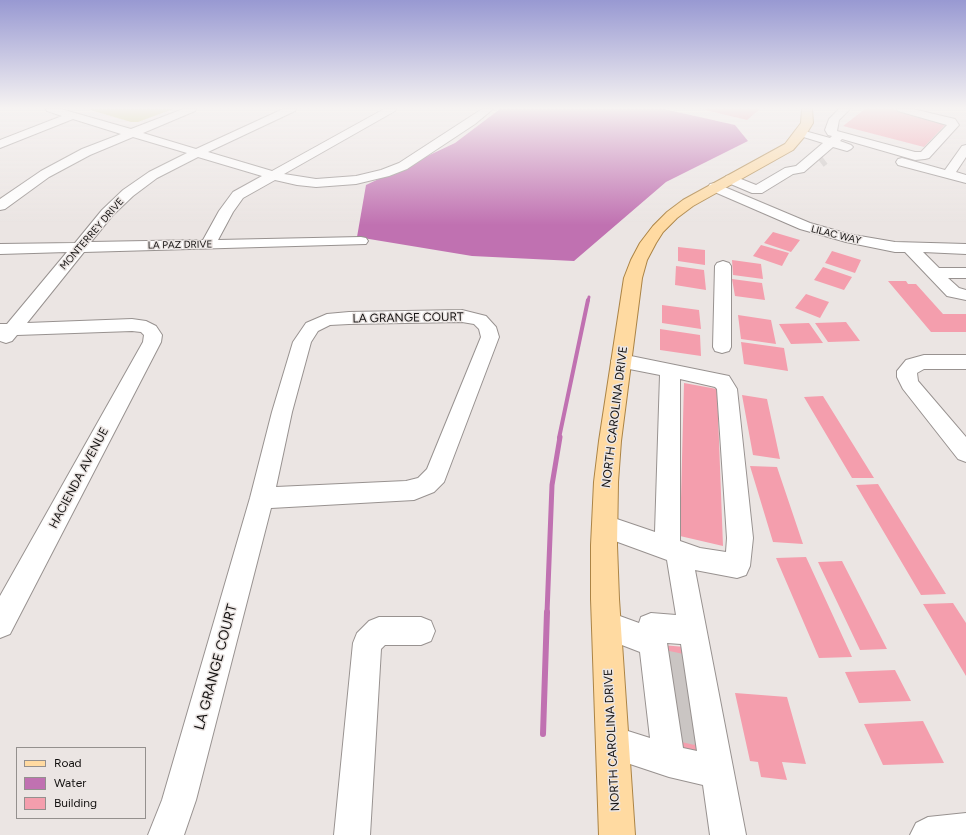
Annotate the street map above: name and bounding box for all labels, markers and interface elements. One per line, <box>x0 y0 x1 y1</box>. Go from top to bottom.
street label: MONTERREY DRIVE <box>58 196 126 272</box>
street label: LILAC WAY <box>810 223 862 247</box>
street label: LA PAZ DRIVE <box>148 238 212 252</box>
street label: LA GRANGE COURT <box>352 310 464 326</box>
street label: NORTH CAROLINA DRIVE <box>599 345 631 489</box>
street label: HACIENDA AVENUE <box>46 425 112 531</box>
street label: LA GRANGE COURT <box>191 602 241 732</box>
street label: NORTH CAROLINA DRIVE <box>601 668 623 812</box>
legend <box>16 747 146 819</box>
text: Road <box>54 756 82 770</box>
text: Water <box>54 776 86 790</box>
text: Building <box>54 796 97 810</box>

